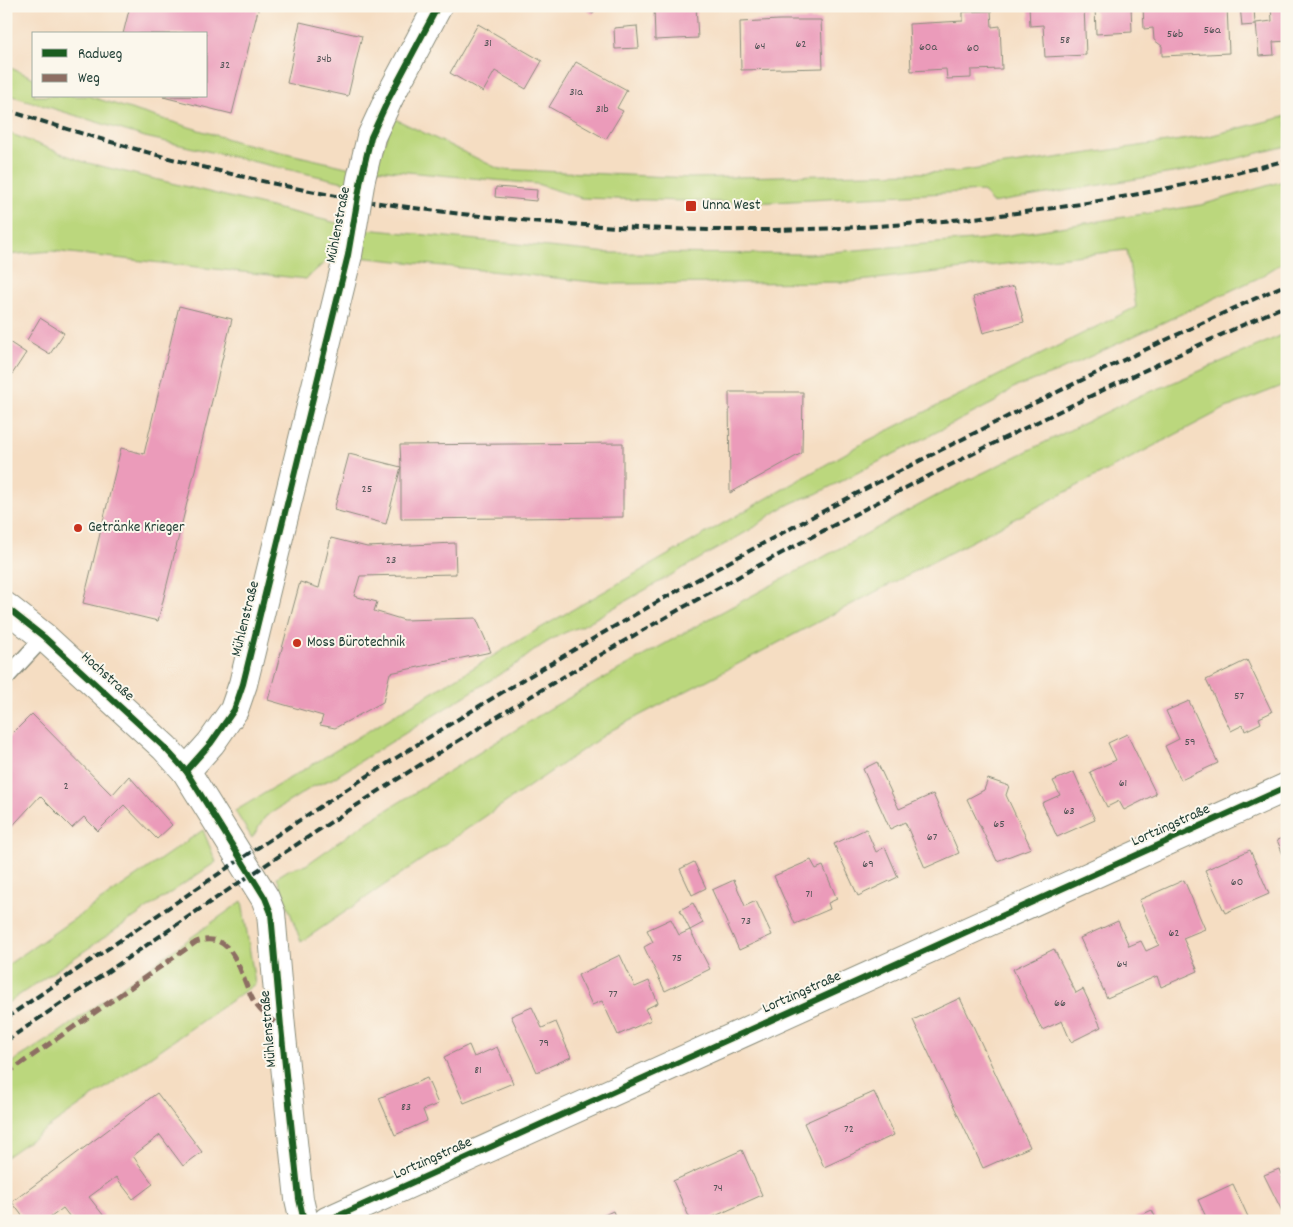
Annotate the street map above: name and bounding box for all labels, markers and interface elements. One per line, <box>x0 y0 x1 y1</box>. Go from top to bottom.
house number: 56a <box>1203 22 1221 39</box>
house number: 56b <box>1167 26 1183 43</box>
legend <box>32 32 208 98</box>
house number: 58 <box>1060 32 1070 49</box>
house number: 31 <box>484 35 492 52</box>
house number: 62 <box>795 36 807 53</box>
house number: 64 <box>755 38 765 55</box>
house number: 60a <box>919 39 937 56</box>
house number: 60 <box>967 40 979 57</box>
text: Radweg <box>78 44 122 66</box>
house number: 34b <box>316 51 332 68</box>
house number: 32 <box>220 57 230 74</box>
text: Weg <box>78 68 100 90</box>
house number: 31a <box>569 84 583 101</box>
house number: 31b <box>595 101 609 118</box>
street label: Mühlenstraße <box>321 185 357 265</box>
place label: Unna West <box>702 195 761 217</box>
marker: Unna West <box>684 199 698 213</box>
house number: 25 <box>362 481 372 498</box>
place label: Getränke Krieger <box>88 517 185 539</box>
marker: Getränke Krieger <box>72 522 84 534</box>
house number: 23 <box>386 552 396 569</box>
street label: Mühlenstraße <box>226 578 266 659</box>
place label: Moss Bürotechnik <box>307 632 405 654</box>
marker: Moss Bürotechnik <box>291 637 303 649</box>
street label: Hochstraße <box>75 647 139 707</box>
house number: 57 <box>1234 688 1244 705</box>
house number: 59 <box>1184 734 1196 751</box>
house number: 61 <box>1119 775 1127 792</box>
house number: 2 <box>63 778 69 795</box>
street label: Lortzingstraße <box>1128 799 1214 853</box>
house number: 63 <box>1063 803 1075 820</box>
house number: 65 <box>993 816 1005 833</box>
house number: 67 <box>927 829 938 846</box>
house number: 69 <box>862 856 874 873</box>
house number: 60 <box>1231 874 1243 891</box>
house number: 71 <box>805 886 813 903</box>
house number: 73 <box>741 913 751 930</box>
house number: 62 <box>1168 925 1180 942</box>
house number: 75 <box>672 950 682 967</box>
house number: 64 <box>1117 956 1127 973</box>
street label: Lortzingstraße <box>759 966 845 1020</box>
house number: 77 <box>608 986 618 1003</box>
street label: Mühlenstraße <box>255 989 283 1069</box>
house number: 66 <box>1054 995 1066 1012</box>
house number: 79 <box>539 1035 549 1052</box>
house number: 81 <box>474 1062 482 1079</box>
house number: 83 <box>401 1099 411 1116</box>
house number: 72 <box>844 1121 854 1138</box>
street label: Lortzingstraße <box>390 1132 476 1186</box>
house number: 74 <box>713 1180 723 1197</box>

